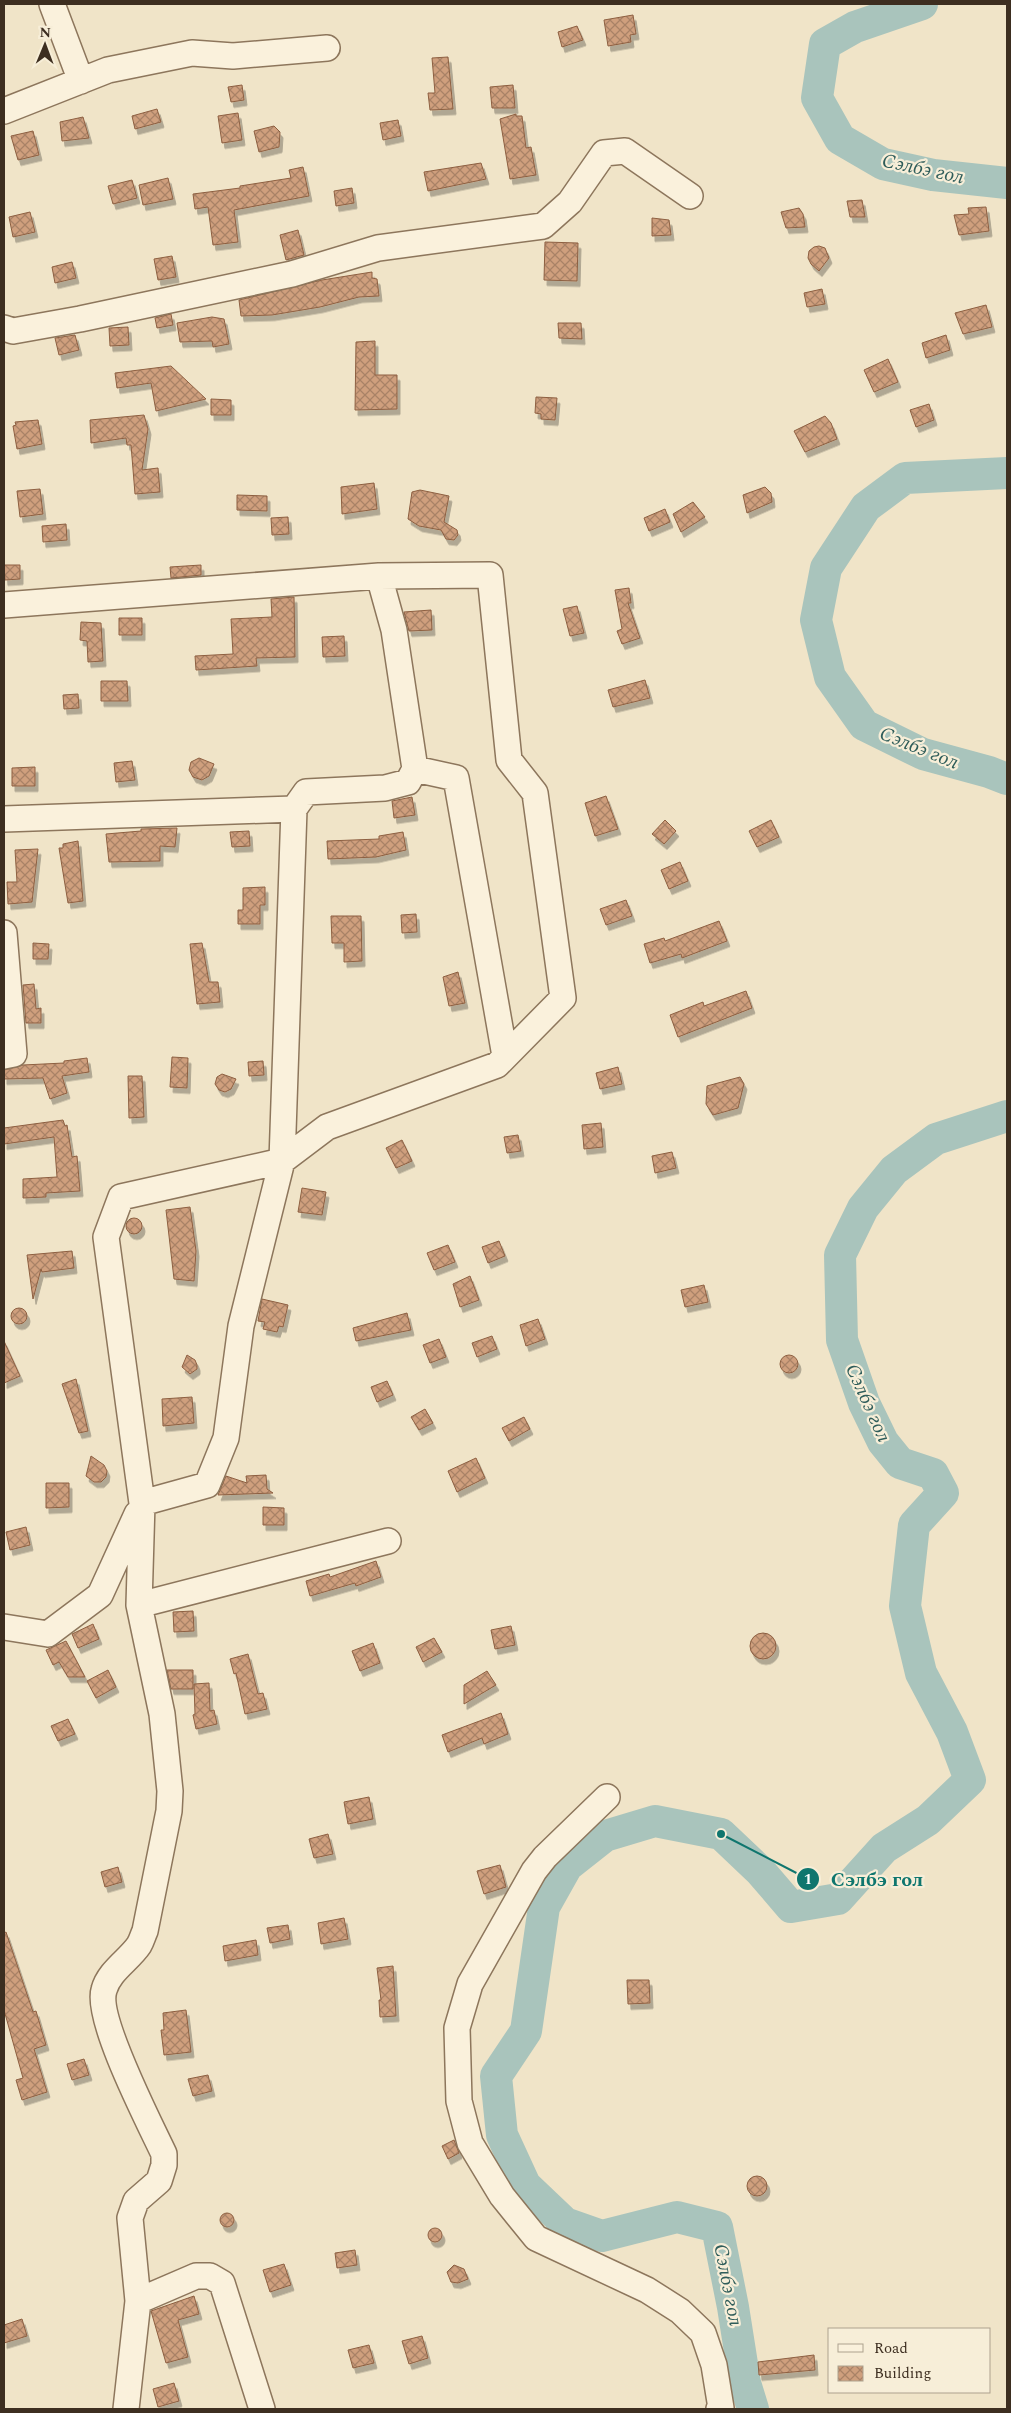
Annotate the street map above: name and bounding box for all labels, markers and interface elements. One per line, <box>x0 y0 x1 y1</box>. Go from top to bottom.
north arrow <box>20 20 70 70</box>
text: N <box>39 22 51 43</box>
water label: Сэлбэ гол <box>879 146 967 192</box>
water label: Сэлбэ гол <box>875 719 963 778</box>
water label: Сэлбэ гол <box>837 1359 899 1447</box>
callout: Сэлбэ гол <box>795 1861 933 1896</box>
text: Сэлбэ гол <box>831 1865 923 1895</box>
text: 1 <box>804 1868 812 1891</box>
water label: Сэлбэ гол <box>705 2241 751 2329</box>
legend <box>828 2328 991 2393</box>
text: Road <box>874 2337 908 2360</box>
text: Building <box>874 2362 931 2385</box>

